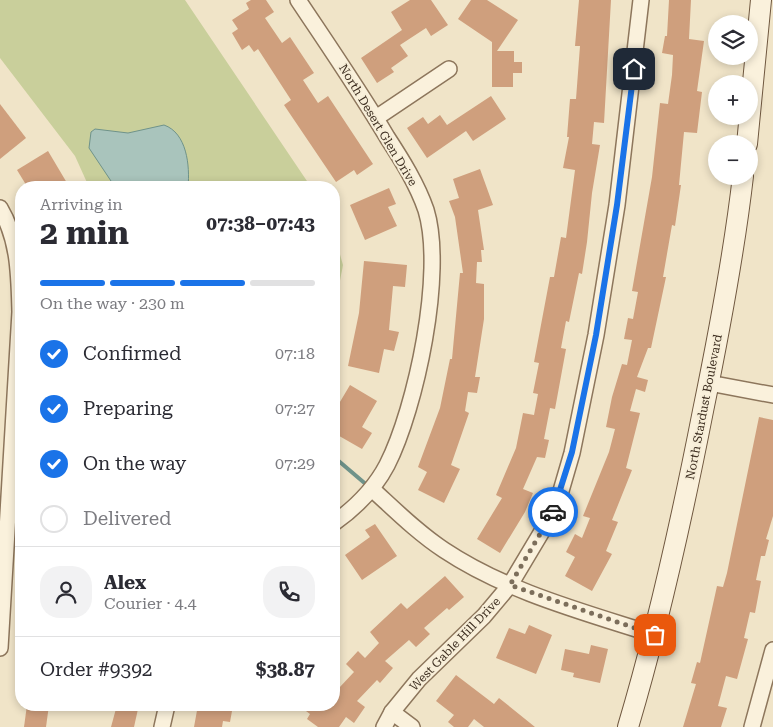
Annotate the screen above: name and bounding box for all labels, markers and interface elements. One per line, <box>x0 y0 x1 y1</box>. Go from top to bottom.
map controls <box>708 15 758 185</box>
button: layers <box>708 15 758 65</box>
pin <box>613 48 655 90</box>
icon: home <box>620 55 648 83</box>
street label: North Desert Glen Drive <box>336 62 420 189</box>
button: + <box>708 75 758 125</box>
button: − <box>708 135 758 185</box>
text: Arriving in <box>40 195 123 214</box>
text: 07:38–07:43 <box>206 212 315 235</box>
text: 2 min <box>40 214 129 252</box>
text: On the way · 230 m <box>40 294 185 313</box>
street label: North Stardust Boulevard <box>683 333 725 481</box>
icon: check <box>40 340 68 368</box>
text: Confirmed <box>83 342 181 365</box>
text: 07:18 <box>275 344 315 363</box>
icon: check <box>40 395 68 423</box>
text: Preparing <box>83 397 173 420</box>
text: 07:27 <box>275 399 315 418</box>
icon: check <box>40 450 68 478</box>
text: On the way <box>83 452 186 475</box>
text: 07:29 <box>275 454 315 473</box>
courier <box>528 487 578 537</box>
icon: car <box>539 498 567 526</box>
text: Delivered <box>83 507 171 530</box>
button: person <box>40 566 92 618</box>
button: phone <box>263 566 315 618</box>
text: Alex <box>104 571 146 594</box>
text: Courier · 4.4 <box>104 594 197 613</box>
street label: West Gable Hill Drive <box>407 594 503 694</box>
pin <box>634 614 676 656</box>
icon: bag <box>641 621 669 649</box>
text: Order #9392 <box>40 658 152 681</box>
text: $38.87 <box>256 658 315 681</box>

